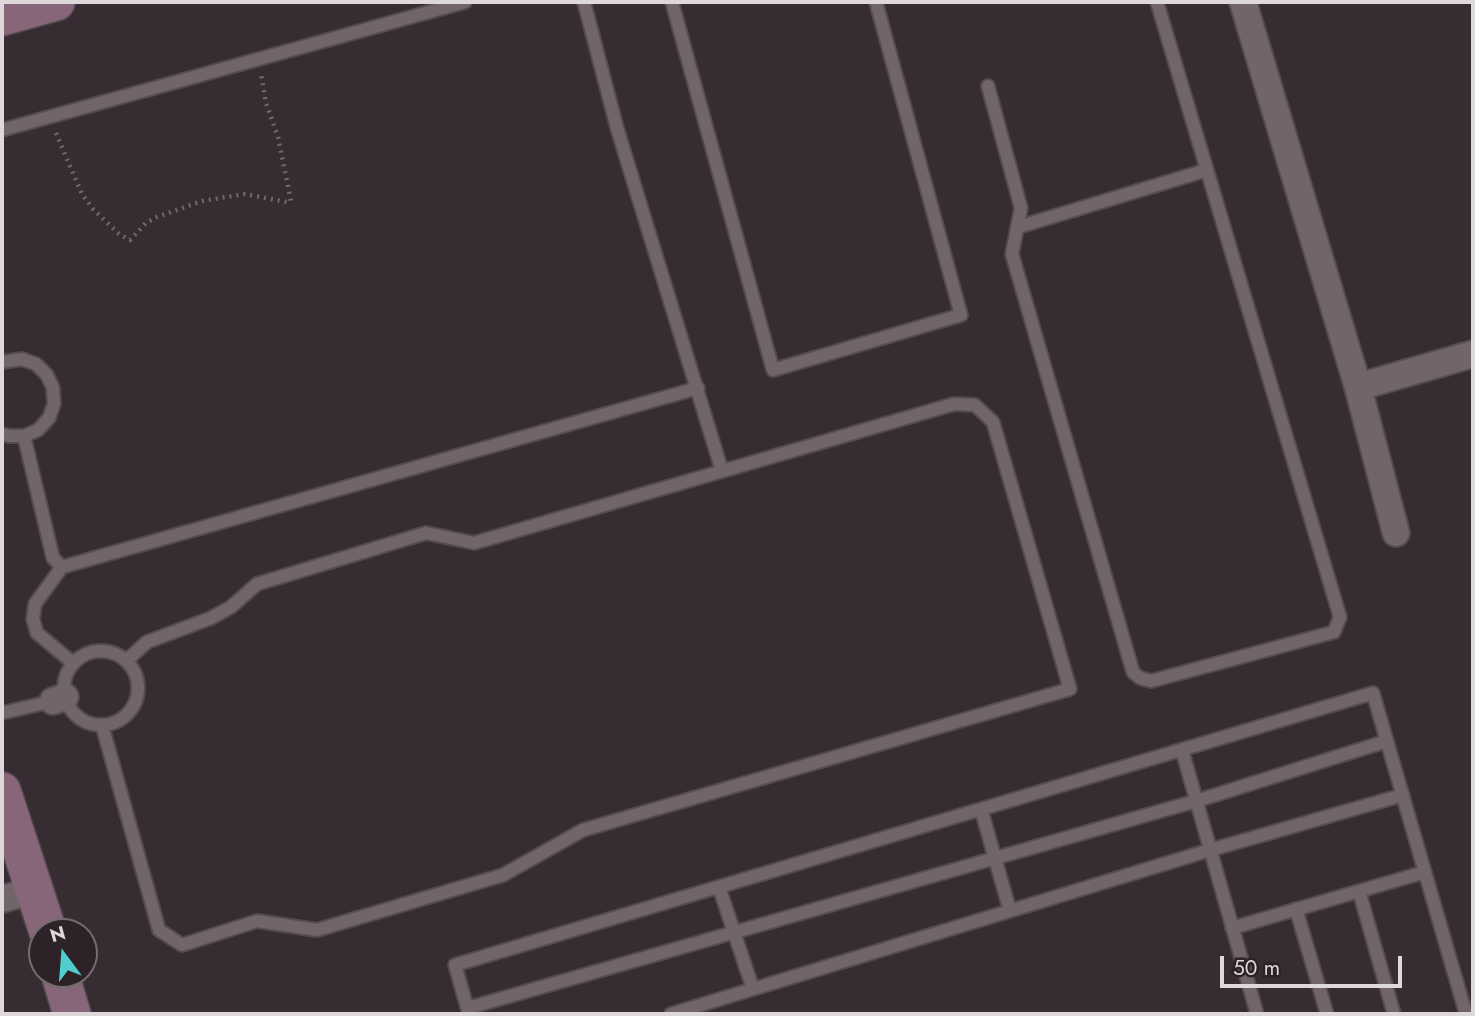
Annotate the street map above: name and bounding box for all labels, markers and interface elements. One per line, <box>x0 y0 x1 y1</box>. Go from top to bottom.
north arrow <box>28 918 98 988</box>
text: N <box>47 919 69 949</box>
scale bar <box>1223 942 1405 986</box>
text: 50 m <box>1233 953 1280 983</box>

